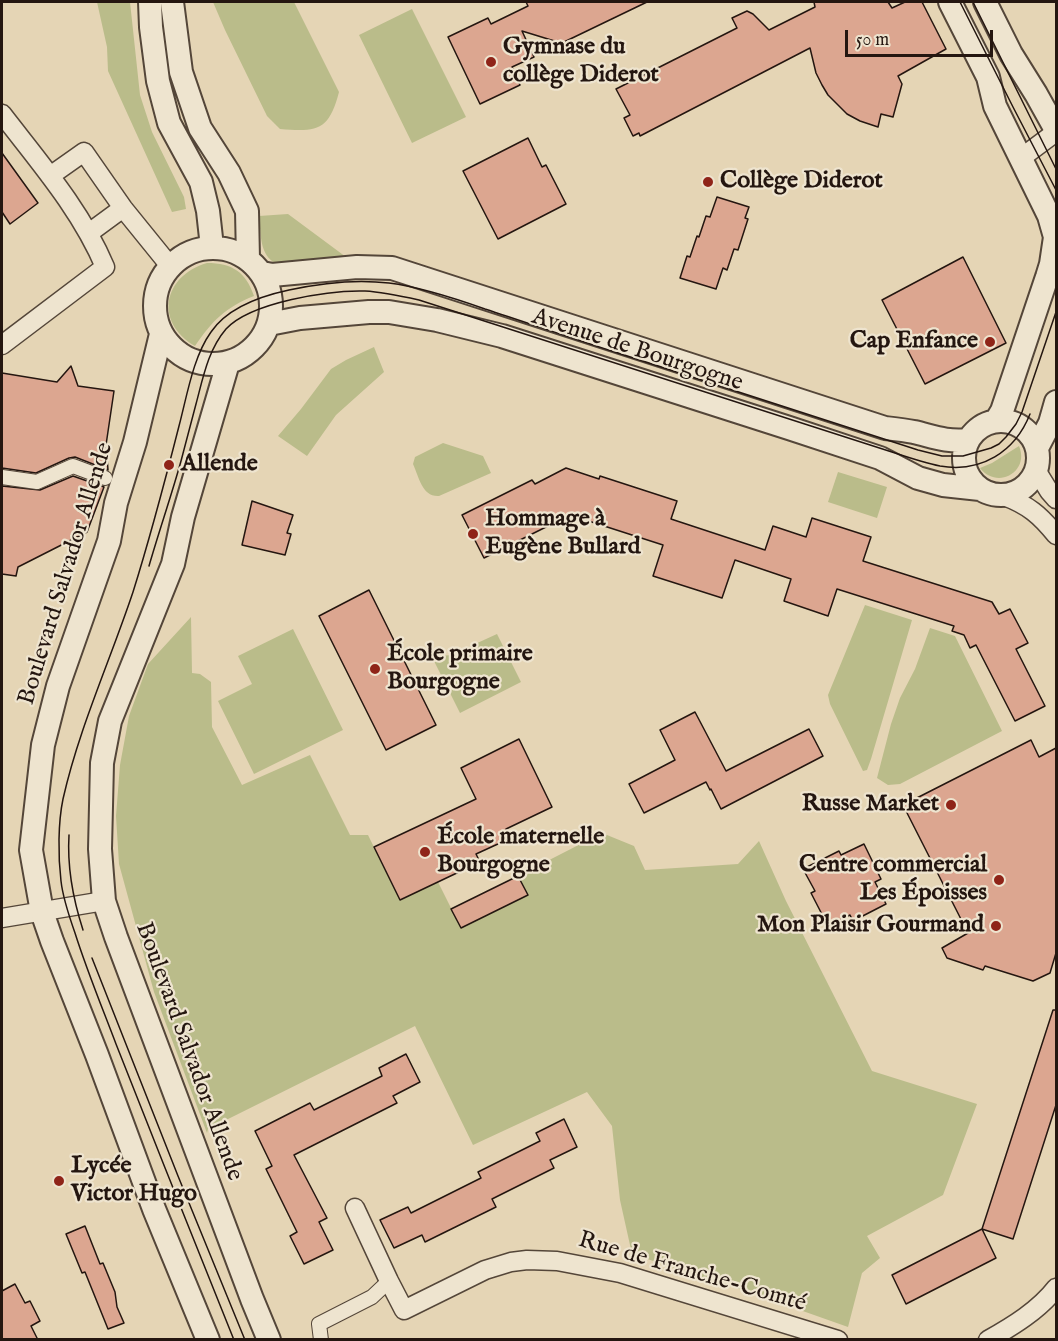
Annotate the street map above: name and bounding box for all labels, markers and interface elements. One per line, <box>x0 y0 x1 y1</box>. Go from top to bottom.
scale bar <box>848 18 996 56</box>
text: 50 m <box>856 29 889 52</box>
place label: Gymnase du collège Diderot <box>503 34 659 90</box>
marker: Gymnase du collège Diderot <box>484 55 498 69</box>
place label: Collège Diderot <box>720 168 883 196</box>
marker: Collège Diderot <box>701 175 715 189</box>
street label: Avenue de Bourgogne <box>528 303 746 399</box>
place label: Cap Enfance <box>850 328 978 356</box>
marker: Cap Enfance <box>983 335 997 349</box>
street label: Boulevard Salvador Allende <box>13 439 121 709</box>
place label: Allende <box>181 451 258 479</box>
marker: Allende <box>162 458 176 472</box>
place label: Hommage à Eugène Bullard <box>485 506 641 562</box>
marker: Hommage à Eugène Bullard <box>466 527 480 541</box>
place label: École primaire Bourgogne <box>387 641 533 697</box>
marker: École primaire Bourgogne <box>368 662 382 676</box>
place label: Russe Market <box>802 791 939 819</box>
marker: Russe Market <box>944 798 958 812</box>
place label: École maternelle Bourgogne <box>437 824 604 880</box>
marker: École maternelle Bourgogne <box>418 845 432 859</box>
place label: Centre commercial Les Époisses <box>799 852 987 908</box>
marker: Centre commercial Les Époisses <box>992 873 1006 887</box>
place label: Mon Plaisir Gourmand <box>757 912 984 940</box>
street label: Boulevard Salvador Allende <box>128 919 248 1185</box>
marker: Mon Plaisir Gourmand <box>989 919 1003 933</box>
place label: Lycée Victor Hugo <box>71 1153 197 1209</box>
marker: Lycée Victor Hugo <box>52 1174 66 1188</box>
street label: Rue de Franche-Comté <box>575 1227 809 1319</box>

